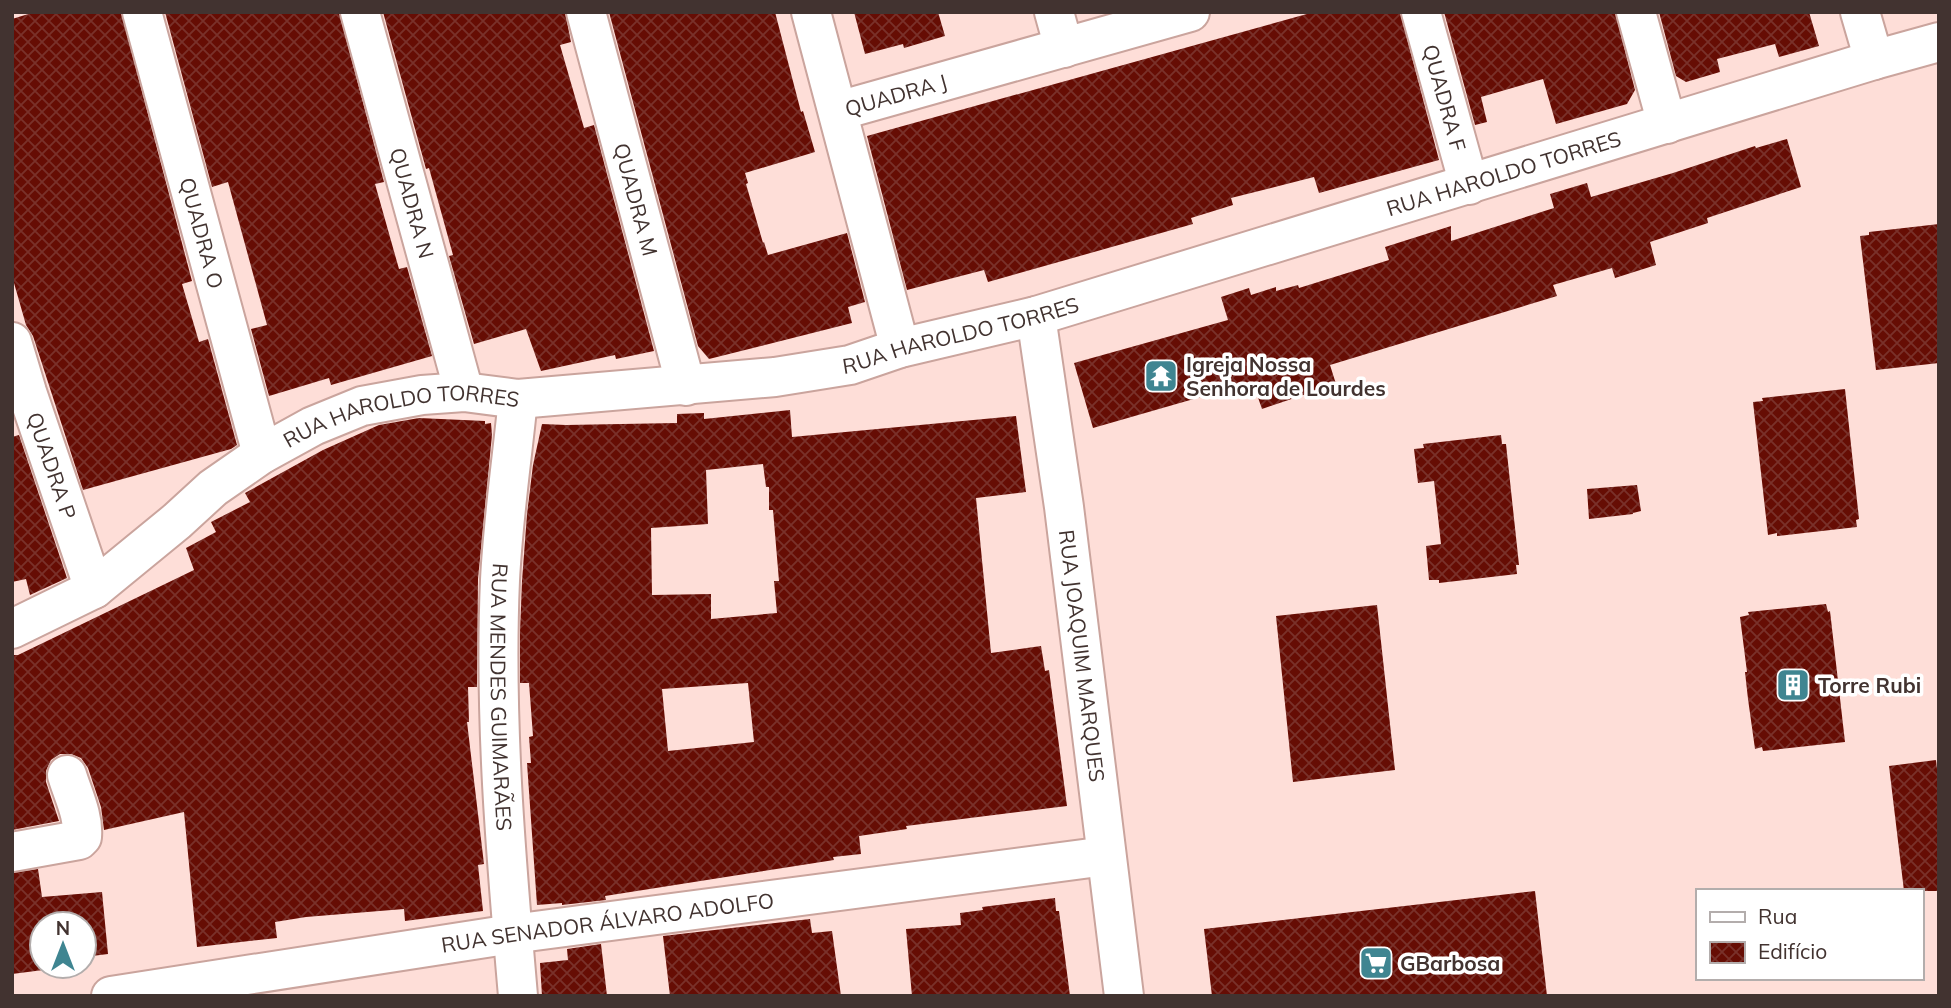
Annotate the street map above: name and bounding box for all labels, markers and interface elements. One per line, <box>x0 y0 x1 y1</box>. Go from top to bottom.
street label: QUADRA F <box>1418 41 1472 154</box>
street label: QUADRA J <box>842 68 950 121</box>
street label: RUA HAROLDO TORRES <box>1383 125 1624 221</box>
street label: QUADRA M <box>609 140 664 259</box>
street label: QUADRA N <box>385 145 440 261</box>
street label: QUADRA O <box>175 175 229 291</box>
street label: RUA HAROLDO TORRES <box>840 291 1082 379</box>
place label: Igreja Nossa Senhora de Lourdes <box>1186 351 1386 401</box>
temple icon: Igreja Nossa Senhora de Lourdes <box>1142 357 1180 395</box>
street label: RUA HAROLDO TORRES <box>279 379 521 453</box>
street label: QUADRA P <box>22 409 82 523</box>
street label: RUA JOAQUIM MARQUES <box>1054 528 1111 783</box>
street label: RUA MENDES GUIMARÃES <box>485 562 518 832</box>
building icon: Torre Rubi <box>1774 666 1812 704</box>
place label: Torre Rubi <box>1818 672 1921 698</box>
street label: RUA SENADOR ÁLVARO ADOLFO <box>439 887 776 958</box>
legend <box>1696 889 1923 980</box>
text: Rua <box>1758 903 1797 929</box>
north arrow <box>28 910 98 980</box>
text: N <box>56 916 70 940</box>
text: Edifício <box>1758 938 1827 964</box>
supermarket icon: GBarbosa <box>1357 944 1395 982</box>
place label: GBarbosa <box>1400 950 1500 976</box>

